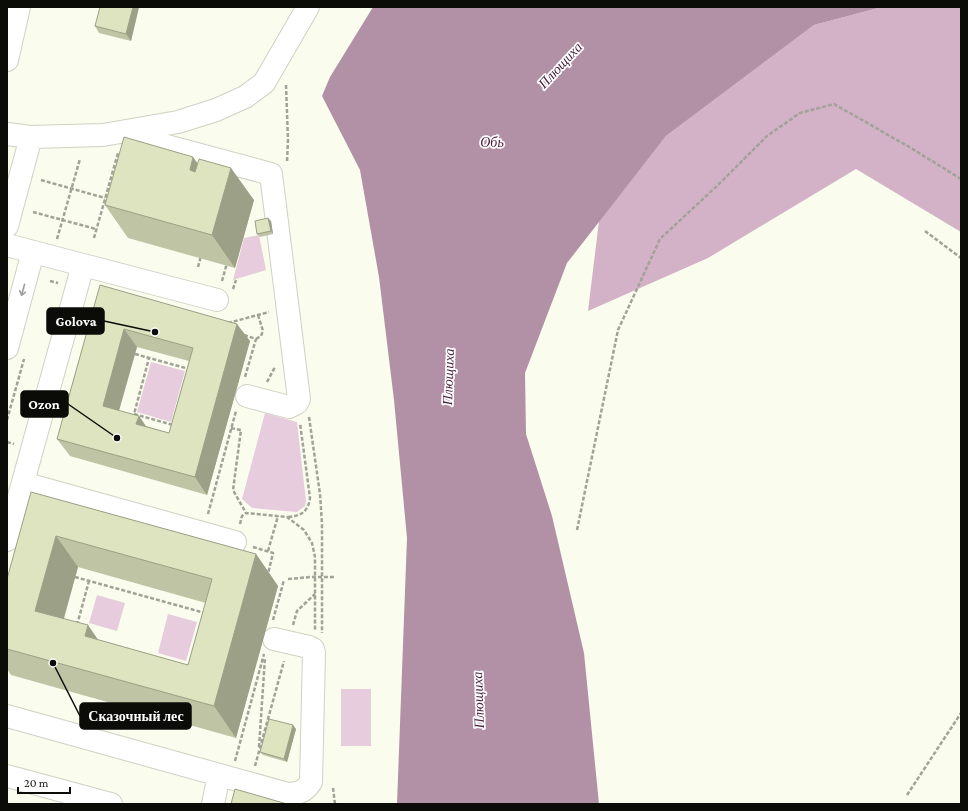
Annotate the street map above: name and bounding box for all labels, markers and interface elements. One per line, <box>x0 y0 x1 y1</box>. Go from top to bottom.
water label: Плющиха <box>534 39 585 92</box>
water label: Обь <box>480 134 504 150</box>
one-way arrow <box>19 283 26 296</box>
callout: Golova <box>47 308 104 334</box>
text: Golova <box>55 313 97 329</box>
water label: Плющиха <box>439 348 457 407</box>
callout: Ozon <box>21 391 68 417</box>
text: Ozon <box>28 396 60 412</box>
water label: Плющиха <box>469 671 487 730</box>
callout: Сказочный лес <box>80 703 191 729</box>
text: Сказочный лес <box>88 708 184 724</box>
scale bar <box>18 769 70 795</box>
text: 20 m <box>24 776 49 790</box>

